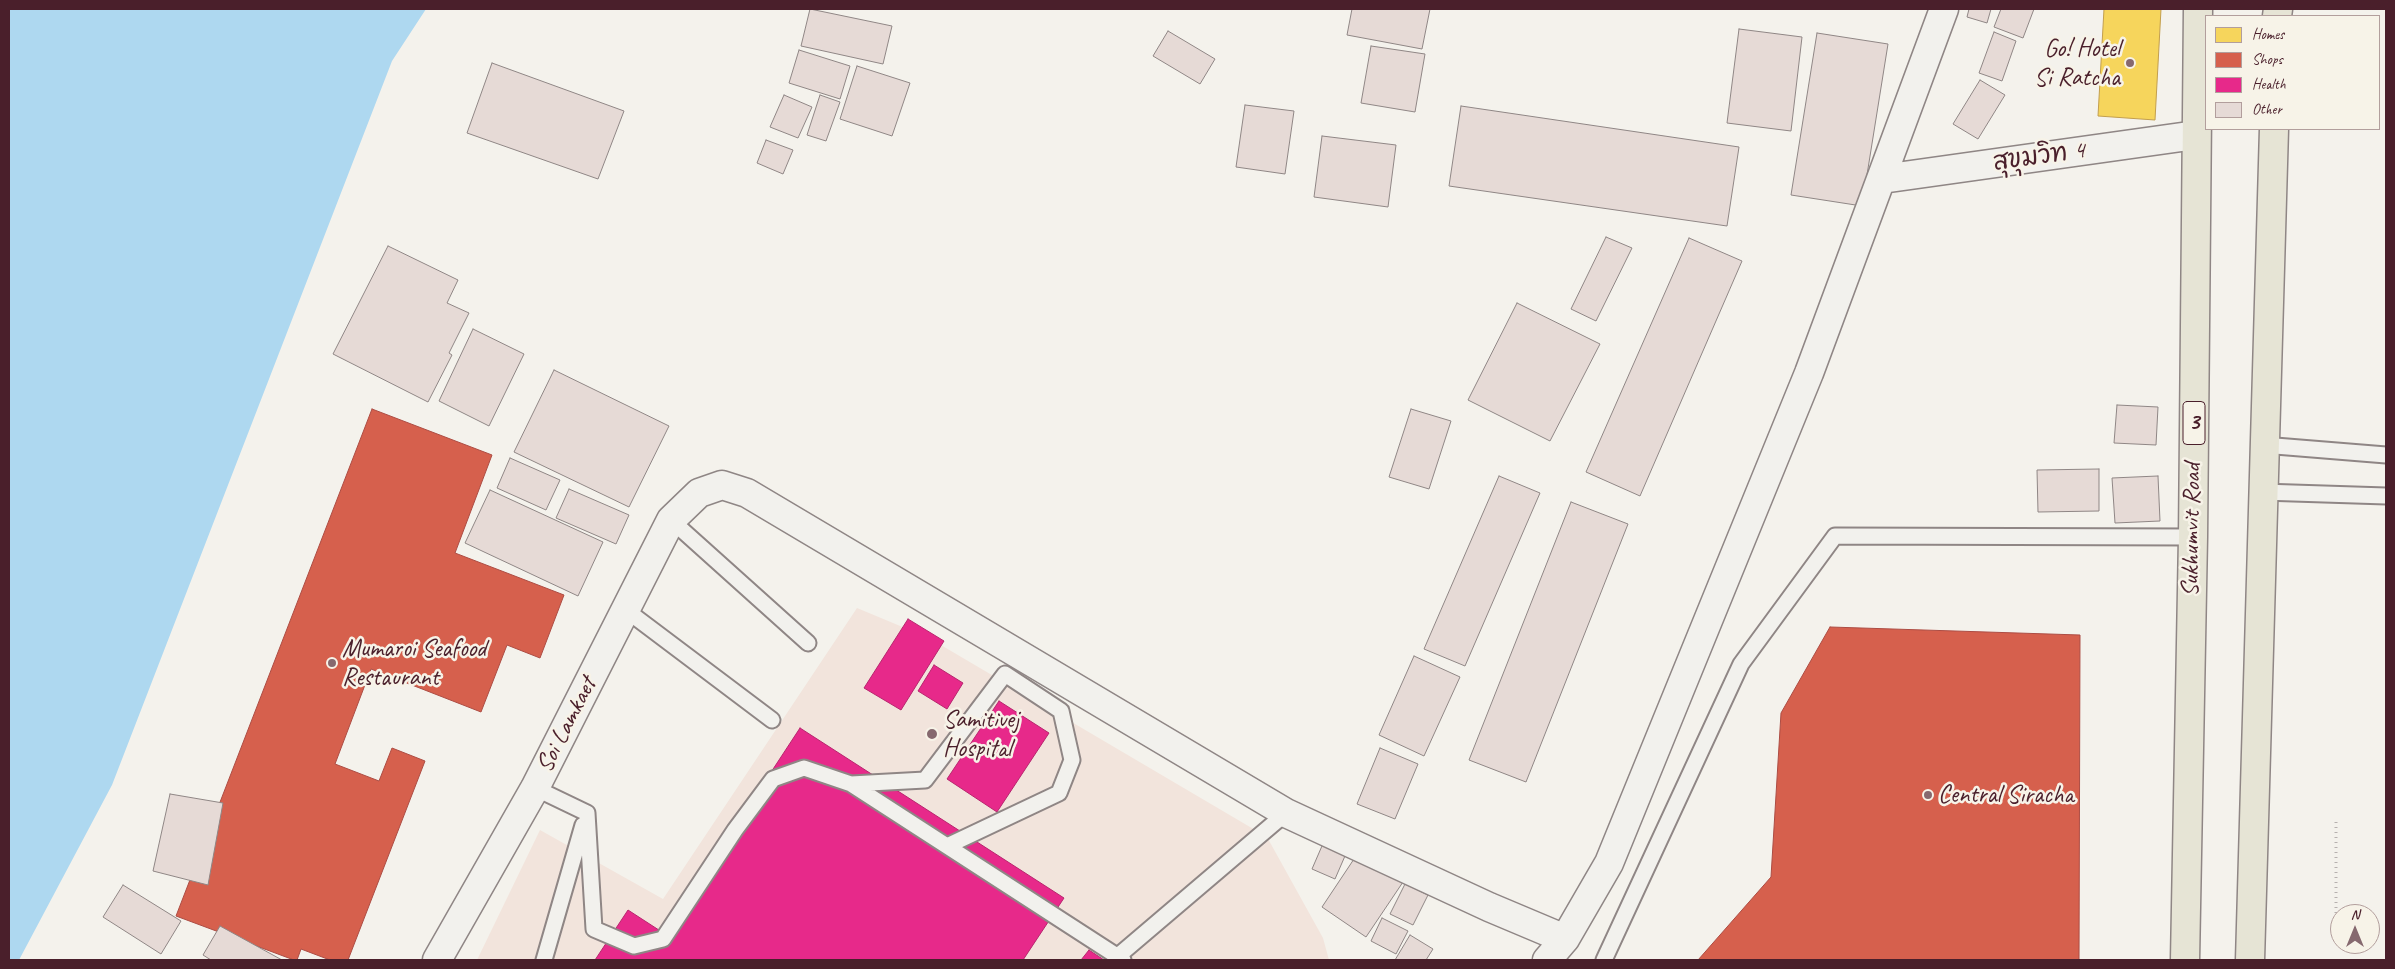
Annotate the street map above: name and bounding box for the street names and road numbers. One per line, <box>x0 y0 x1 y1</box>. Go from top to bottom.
street label: สุขุมวิท 4 <box>1991 136 2087 178</box>
road number: 3 <box>2183 402 2205 444</box>
street label: Sukhumvit Road <box>2176 463 2208 597</box>
street label: Soi Lamkaet <box>530 672 604 778</box>

